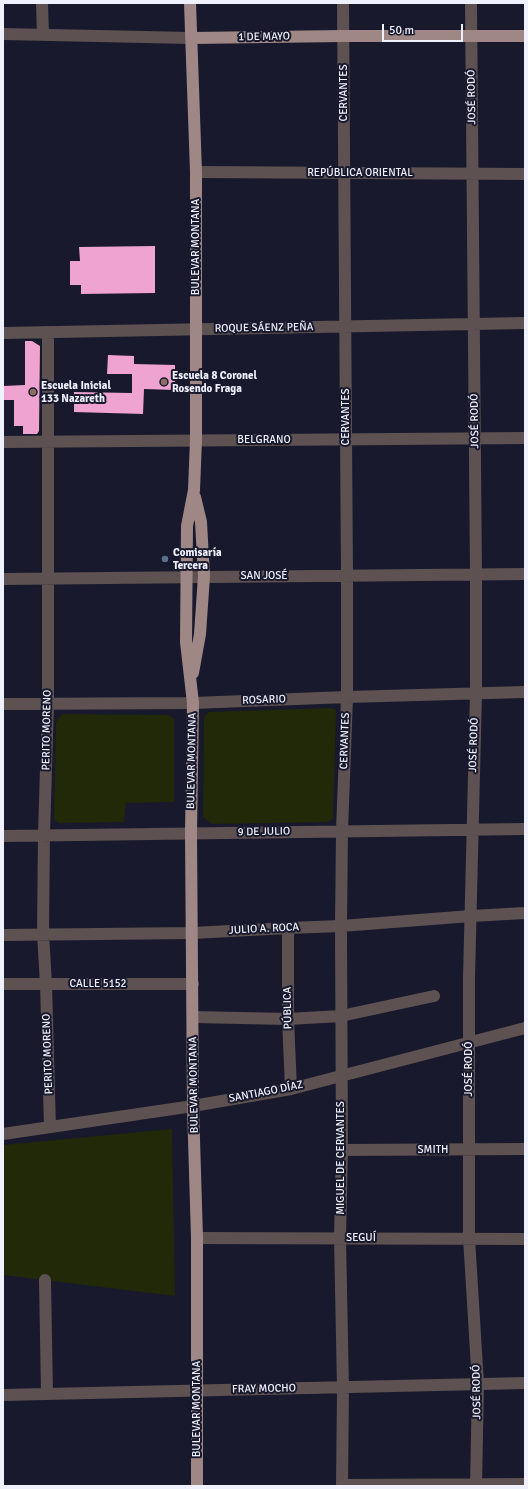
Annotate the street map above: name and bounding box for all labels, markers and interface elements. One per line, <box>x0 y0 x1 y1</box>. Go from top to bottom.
scale bar <box>384 16 465 42</box>
text: 50 m <box>389 23 414 38</box>
street label: 1 DE MAYO <box>238 30 290 44</box>
street label: CERVANTES <box>337 65 351 121</box>
street label: JOSÉ RODÓ <box>465 69 479 125</box>
street label: REPÚBLICA ORIENTAL <box>307 166 413 180</box>
street label: BULEVAR MONTANA <box>189 199 203 295</box>
street label: ROQUE SÁENZ PEÑA <box>215 321 313 335</box>
place label: Escuela 8 Coronel Rosendo Fraga <box>172 369 257 395</box>
marker: Escuela 8 Coronel Rosendo Fraga <box>159 377 169 387</box>
place label: Escuela Inicial 133 Nazareth <box>41 379 111 405</box>
marker: Escuela Inicial 133 Nazareth <box>28 387 38 397</box>
street label: CERVANTES <box>339 389 353 445</box>
street label: JOSÉ RODÓ <box>468 393 482 449</box>
street label: BELGRANO <box>237 433 291 447</box>
place label: Comisaría Tercera <box>173 546 222 572</box>
marker: Comisaría Tercera <box>160 554 170 564</box>
street label: SAN JOSÉ <box>240 569 288 583</box>
street label: PERITO MORENO <box>40 690 54 770</box>
street label: ROSARIO <box>242 693 286 707</box>
street label: CERVANTES <box>337 712 353 770</box>
street label: BULEVAR MONTANA <box>185 713 199 809</box>
street label: JOSÉ RODÓ <box>466 717 482 773</box>
street label: 9 DE JULIO <box>238 825 290 839</box>
street label: JULIO A. ROCA <box>229 921 299 937</box>
street label: CALLE 5152 <box>69 977 127 991</box>
street label: PÚBLICA <box>281 987 295 1029</box>
street label: PERITO MORENO <box>40 1013 56 1095</box>
street label: BULEVAR MONTANA <box>187 1037 201 1133</box>
street label: JOSÉ RODÓ <box>462 1042 476 1096</box>
street label: SANTIAGO DÍAZ <box>228 1078 304 1106</box>
street label: MIGUEL DE CERVANTES <box>334 1101 348 1215</box>
street label: SMITH <box>418 1143 448 1157</box>
street label: SEGUÍ <box>346 1231 376 1245</box>
street label: BULEVAR MONTANA <box>190 1361 204 1457</box>
street label: JOSÉ RODÓ <box>470 1364 484 1420</box>
street label: FRAY MOCHO <box>232 1382 296 1396</box>

